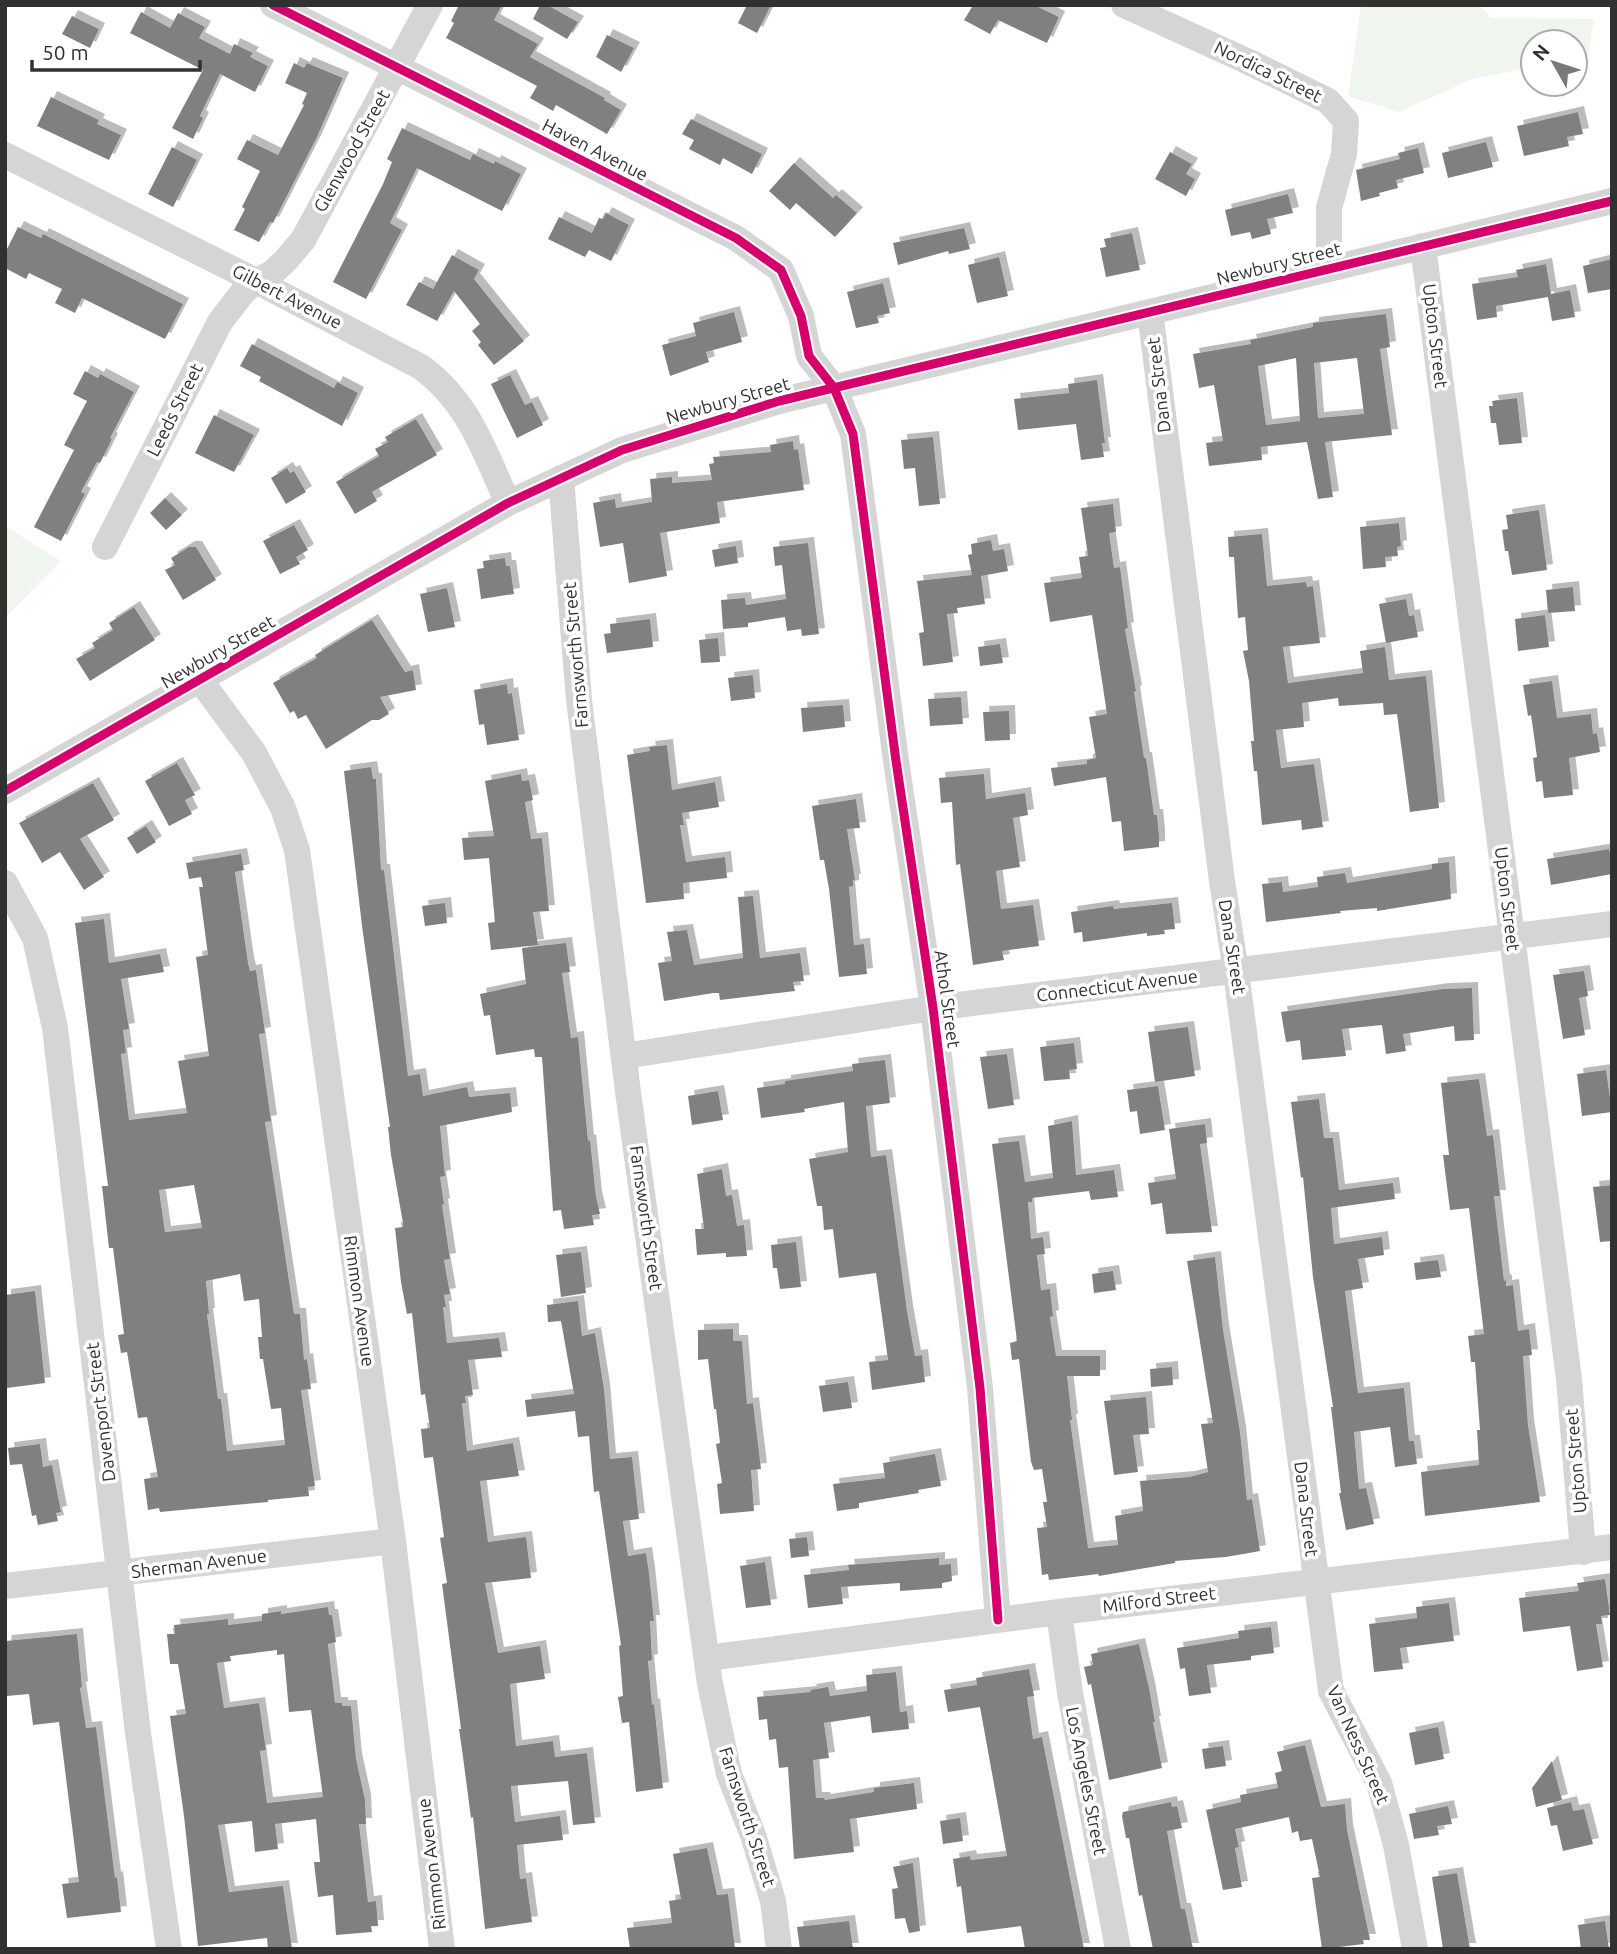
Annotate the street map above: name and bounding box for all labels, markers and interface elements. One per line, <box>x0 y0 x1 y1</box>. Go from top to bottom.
scale bar <box>32 28 200 72</box>
north arrow <box>1519 28 1589 98</box>
street label: Nordica Street <box>1211 36 1325 106</box>
text: 50 m <box>42 40 89 64</box>
text: N <box>1528 40 1554 65</box>
street label: Glenwood Street <box>309 86 393 215</box>
street label: Haven Avenue <box>539 114 651 184</box>
street label: Newbury Street <box>1214 238 1343 288</box>
street label: Gilbert Avenue <box>229 260 346 332</box>
street label: Upton Street <box>1420 283 1452 389</box>
street label: Dana Street <box>1142 336 1174 434</box>
street label: Leeds Street <box>142 360 206 459</box>
street label: Newbury Street <box>664 373 792 427</box>
street label: Farnsworth Street <box>559 582 591 729</box>
street label: Newbury Street <box>157 611 278 692</box>
street label: Upton Street <box>1492 846 1524 952</box>
street label: Dana Street <box>1216 898 1250 996</box>
street label: Athol Street <box>931 949 965 1049</box>
street label: Connecticut Avenue <box>1035 965 1199 1005</box>
street label: Farnsworth Street <box>627 1144 667 1292</box>
street label: Rimmon Avenue <box>341 1234 379 1368</box>
street label: Davenport Street <box>82 1341 118 1483</box>
street label: Upton Street <box>1560 1408 1590 1514</box>
street label: Dana Street <box>1291 1460 1323 1558</box>
street label: Sherman Avenue <box>130 1545 268 1581</box>
street label: Milford Street <box>1101 1582 1217 1616</box>
street label: Van Ness Street <box>1324 1682 1394 1807</box>
street label: Los Angeles Street <box>1063 1705 1111 1857</box>
street label: Farnsworth Street <box>716 1744 780 1889</box>
street label: Rimmon Avenue <box>413 1797 449 1931</box>

